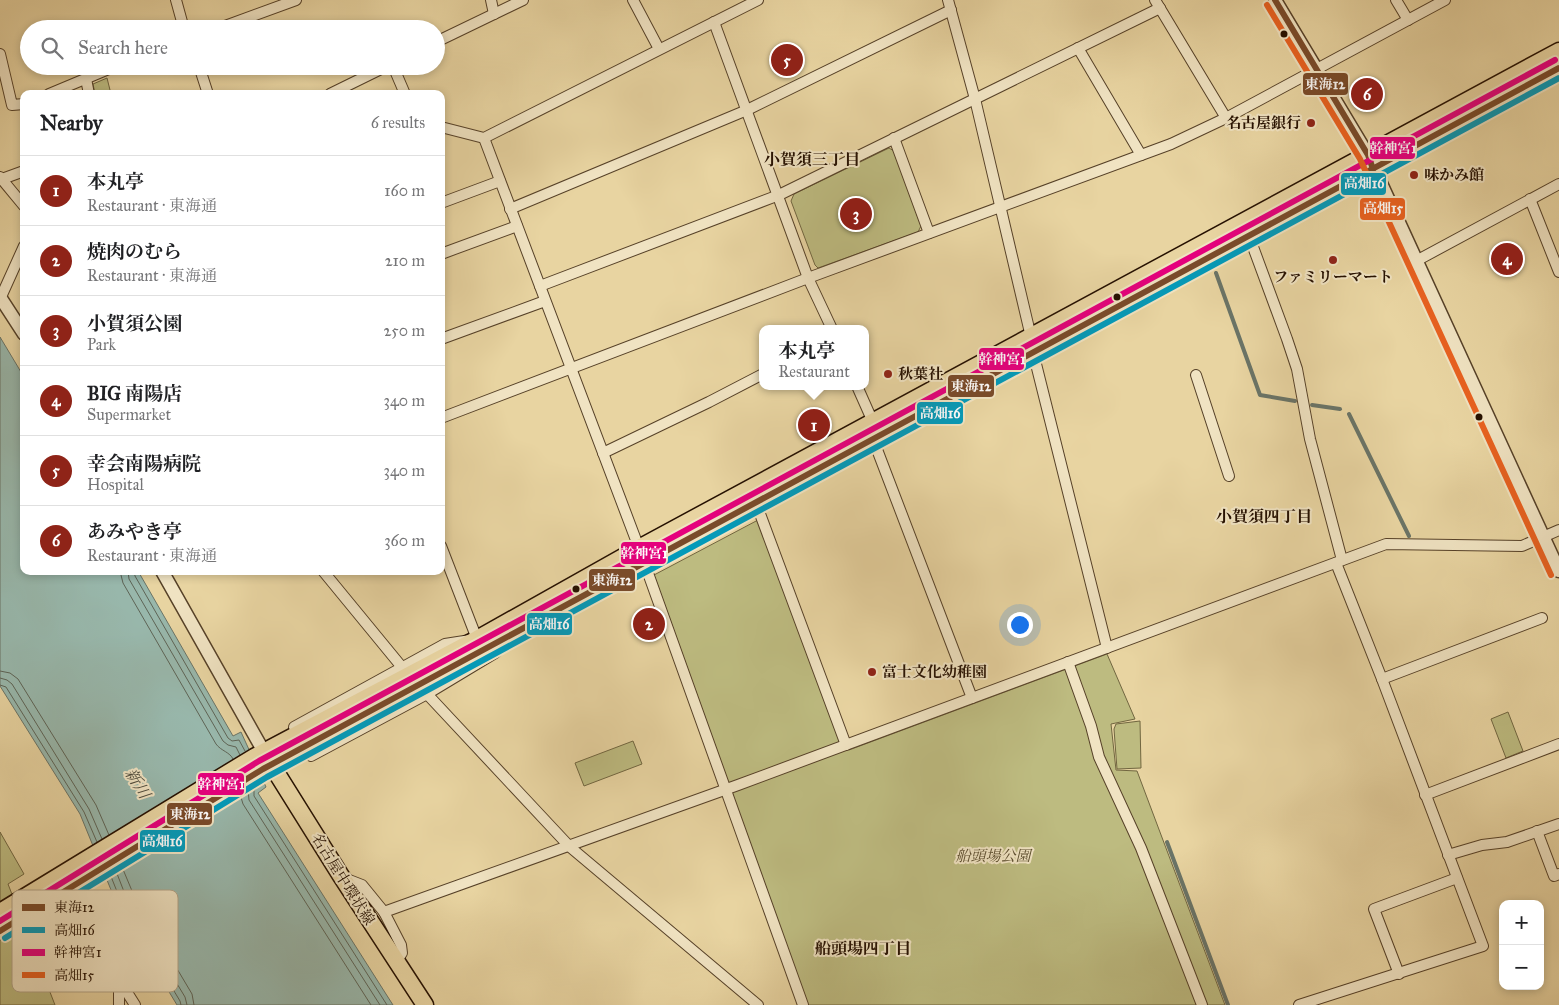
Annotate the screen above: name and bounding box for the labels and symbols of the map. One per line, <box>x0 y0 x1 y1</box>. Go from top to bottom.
unlabelled marker <box>1279 29 1289 39</box>
pin: 5 <box>771 41 803 79</box>
line badge: 東海12 <box>1302 72 1349 96</box>
pin: 6 <box>1351 75 1383 113</box>
text: 東海12 <box>1305 76 1346 93</box>
place label: 名古屋銀行 <box>1226 114 1301 132</box>
marker: 名古屋銀行 <box>1305 117 1317 129</box>
line badge: 幹神宮1 <box>1369 136 1416 160</box>
text: 幹神宮1 <box>1369 140 1417 157</box>
district label: 小賀須三丁目 <box>764 150 860 169</box>
place label: 味かみ館 <box>1424 166 1484 184</box>
marker: 味かみ館 <box>1408 169 1420 181</box>
line badge: 高畑16 <box>1340 172 1387 196</box>
text: 高畑16 <box>1344 175 1385 192</box>
pin: 3 <box>840 195 872 233</box>
line badge: 高畑15 <box>1359 197 1406 221</box>
text: 高畑15 <box>1363 200 1403 217</box>
pin: 4 <box>1491 240 1523 278</box>
marker: ファミリーマート <box>1327 254 1339 266</box>
place label: ファミリーマート <box>1273 268 1393 286</box>
unlabelled marker <box>1112 292 1122 302</box>
line badge: 幹神宮1 <box>978 347 1025 371</box>
text: 幹神宮1 <box>978 351 1026 368</box>
place label: 秋葉社 <box>898 365 943 383</box>
marker: 秋葉社 <box>882 368 894 380</box>
line badge: 東海12 <box>947 374 995 398</box>
text: 東海12 <box>951 378 992 395</box>
line badge: 高畑16 <box>916 401 964 425</box>
text: 高畑16 <box>920 405 961 422</box>
pin: 1 <box>798 406 830 444</box>
unlabelled marker <box>1474 412 1484 422</box>
district label: 小賀須四丁目 <box>1216 507 1312 526</box>
line badge: 幹神宮1 <box>620 541 667 565</box>
text: 幹神宮1 <box>620 545 668 562</box>
line badge: 東海12 <box>588 568 636 592</box>
text: 東海12 <box>592 572 633 589</box>
unlabelled marker <box>571 584 581 594</box>
pin: 2 <box>633 605 665 643</box>
line badge: 高畑16 <box>526 612 573 636</box>
your location <box>1007 612 1033 638</box>
text: 高畑16 <box>529 616 570 633</box>
place label: 富士文化幼稚園 <box>882 663 987 681</box>
marker: 富士文化幼稚園 <box>866 666 878 678</box>
water label: 新川 <box>121 765 155 804</box>
line badge: 幹神宮1 <box>197 772 245 796</box>
text: 幹神宮1 <box>197 776 245 793</box>
line badge: 東海12 <box>166 802 213 826</box>
text: 東海12 <box>170 806 211 823</box>
line badge: 高畑16 <box>139 829 186 853</box>
street label: 名古屋中環状線 <box>308 830 378 928</box>
text: 高畑16 <box>142 833 183 850</box>
park label: 船頭場公園 <box>955 847 1033 865</box>
legend <box>12 890 178 992</box>
text: 東海12 <box>54 899 95 916</box>
text: 高畑16 <box>54 922 95 939</box>
district label: 船頭場四丁目 <box>815 939 911 958</box>
text: 幹神宮1 <box>54 944 102 961</box>
text: 高畑15 <box>54 967 94 984</box>

